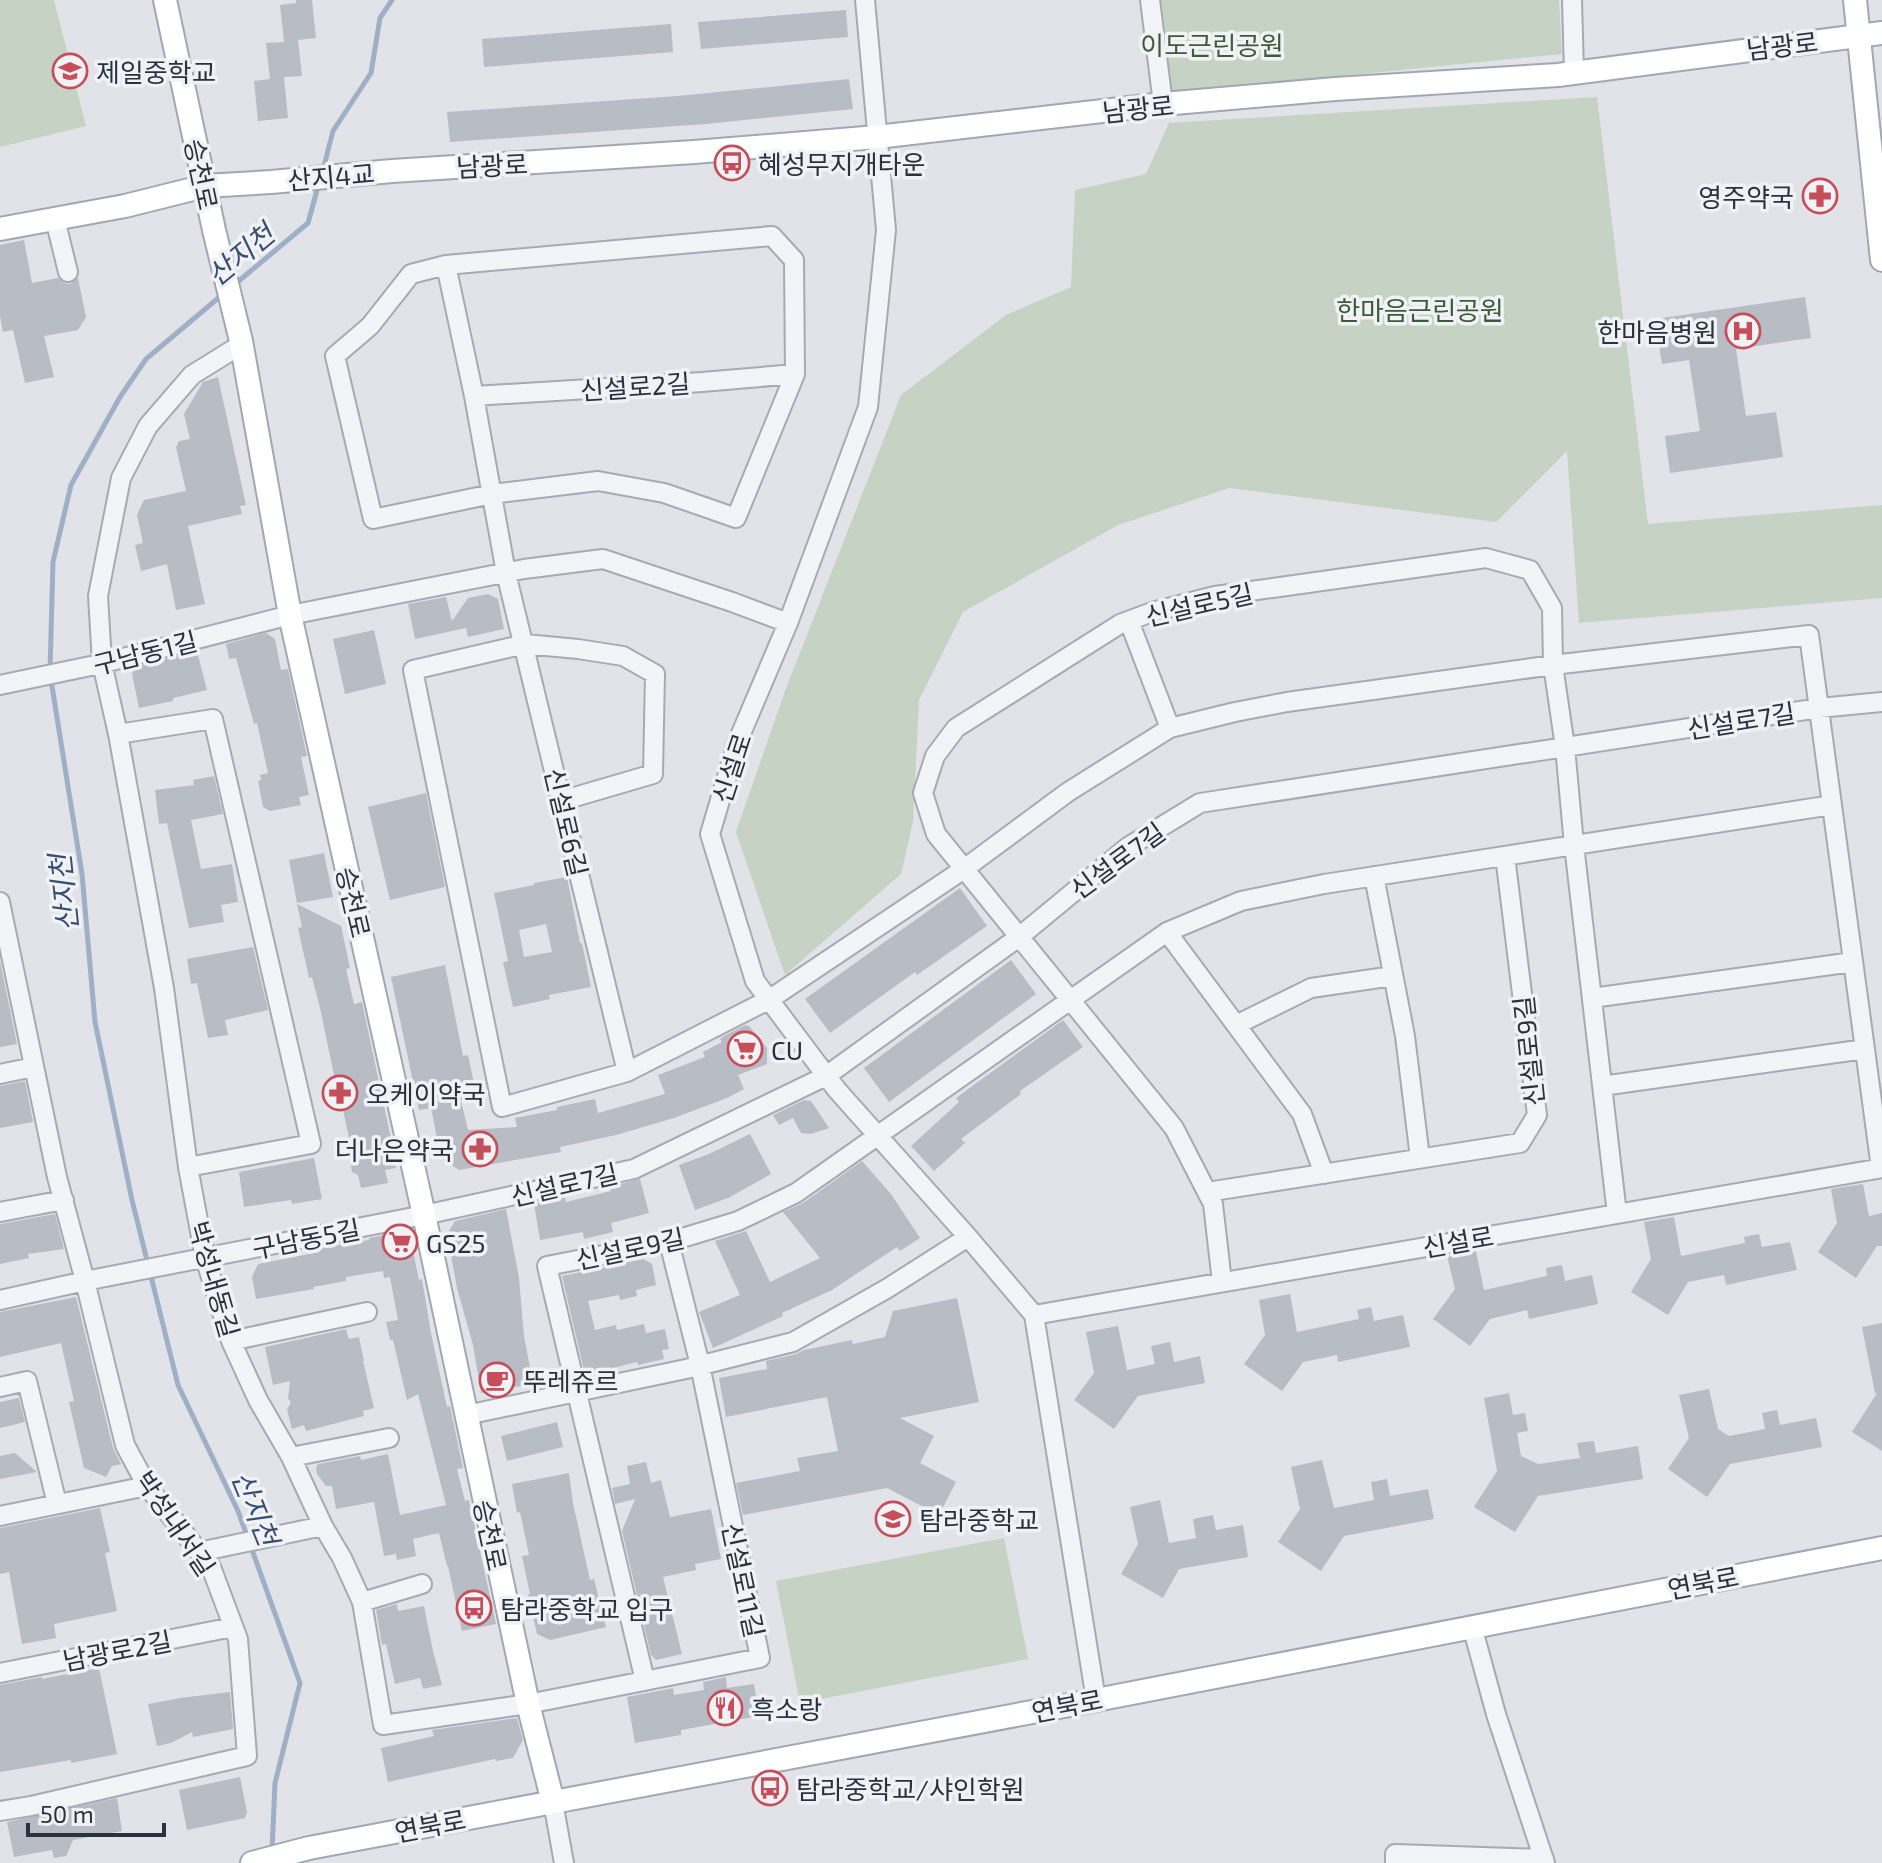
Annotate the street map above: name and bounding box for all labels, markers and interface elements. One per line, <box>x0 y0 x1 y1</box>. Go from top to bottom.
street label: 남광로 <box>1744 25 1820 65</box>
park label: 이도근린공원 <box>1140 29 1284 60</box>
school or university icon: 제일중학교 <box>51 52 89 90</box>
place label: 제일중학교 <box>96 56 216 87</box>
street label: 남광로 <box>1101 89 1175 127</box>
street label: 승천로 <box>179 136 225 212</box>
bus stop icon: 혜성무지개타운 <box>713 144 751 182</box>
street label: 남광로 <box>455 148 529 182</box>
place label: 혜성무지개타운 <box>758 148 925 179</box>
street label: 산지4교 <box>286 157 376 195</box>
pharmacy icon: 영주약국 <box>1801 177 1839 215</box>
place label: 영주약국 <box>1698 181 1794 212</box>
water label: 산지천 <box>199 214 283 292</box>
park label: 한마음근린공원 <box>1336 294 1504 325</box>
hospital icon: 한마음병원 <box>1724 312 1762 350</box>
place label: 한마음병원 <box>1597 316 1717 347</box>
street label: 신설로2길 <box>579 367 691 405</box>
street label: 신설로5길 <box>1142 577 1256 631</box>
street label: 구남동1길 <box>90 624 200 680</box>
street label: 신설로7길 <box>1685 696 1797 744</box>
street label: 신설로 <box>705 729 757 807</box>
street label: 신설로6길 <box>539 765 595 879</box>
street label: 신설로7길 <box>1064 815 1170 905</box>
water label: 산지천 <box>42 850 84 933</box>
street label: 승천로 <box>331 864 377 940</box>
street label: 신설로9길 <box>1507 994 1549 1108</box>
supermarket icon: CU <box>726 1030 764 1068</box>
place label: CU <box>771 1034 803 1065</box>
pharmacy icon: 오케이약국 <box>321 1074 359 1112</box>
place label: 오케이약국 <box>366 1078 486 1109</box>
pharmacy icon: 더나은약국 <box>461 1130 499 1168</box>
place label: 더나은약국 <box>334 1134 454 1165</box>
street label: 신설로7길 <box>507 1157 621 1211</box>
street label: 구남동5길 <box>249 1212 363 1264</box>
street label: 박성내동길 <box>184 1217 246 1341</box>
street label: 신설로 <box>1420 1220 1496 1262</box>
street label: 신설로9길 <box>573 1221 687 1275</box>
supermarket icon: GS25 <box>381 1223 419 1261</box>
place label: GS25 <box>426 1227 485 1258</box>
cafe icon: 뚜레쥬르 <box>478 1361 516 1399</box>
place label: 뚜레쥬르 <box>523 1365 619 1396</box>
street label: 박성내서길 <box>130 1465 222 1581</box>
water label: 산지천 <box>226 1466 287 1553</box>
street label: 승천로 <box>468 1497 514 1573</box>
school or university icon: 탐라중학교 <box>874 1500 912 1538</box>
place label: 탐라중학교 <box>919 1504 1039 1535</box>
street label: 신설로11길 <box>717 1520 771 1640</box>
street label: 연북로 <box>1665 1560 1741 1604</box>
bus stop icon: 탐라중학교 입구 <box>455 1589 493 1627</box>
place label: 탐라중학교 입구 <box>500 1593 673 1624</box>
street label: 남광로2길 <box>60 1624 174 1676</box>
street label: 연북로 <box>1029 1683 1105 1727</box>
restaurant icon: 흑소랑 <box>706 1689 744 1727</box>
place label: 흑소랑 <box>751 1693 823 1724</box>
bus stop icon: 탐라중학교/샤인학원 <box>751 1769 789 1807</box>
place label: 탐라중학교/샤인학원 <box>796 1773 1025 1804</box>
scale bar <box>28 1787 164 1837</box>
text: 50 m <box>40 1799 94 1828</box>
street label: 연북로 <box>392 1803 468 1847</box>

